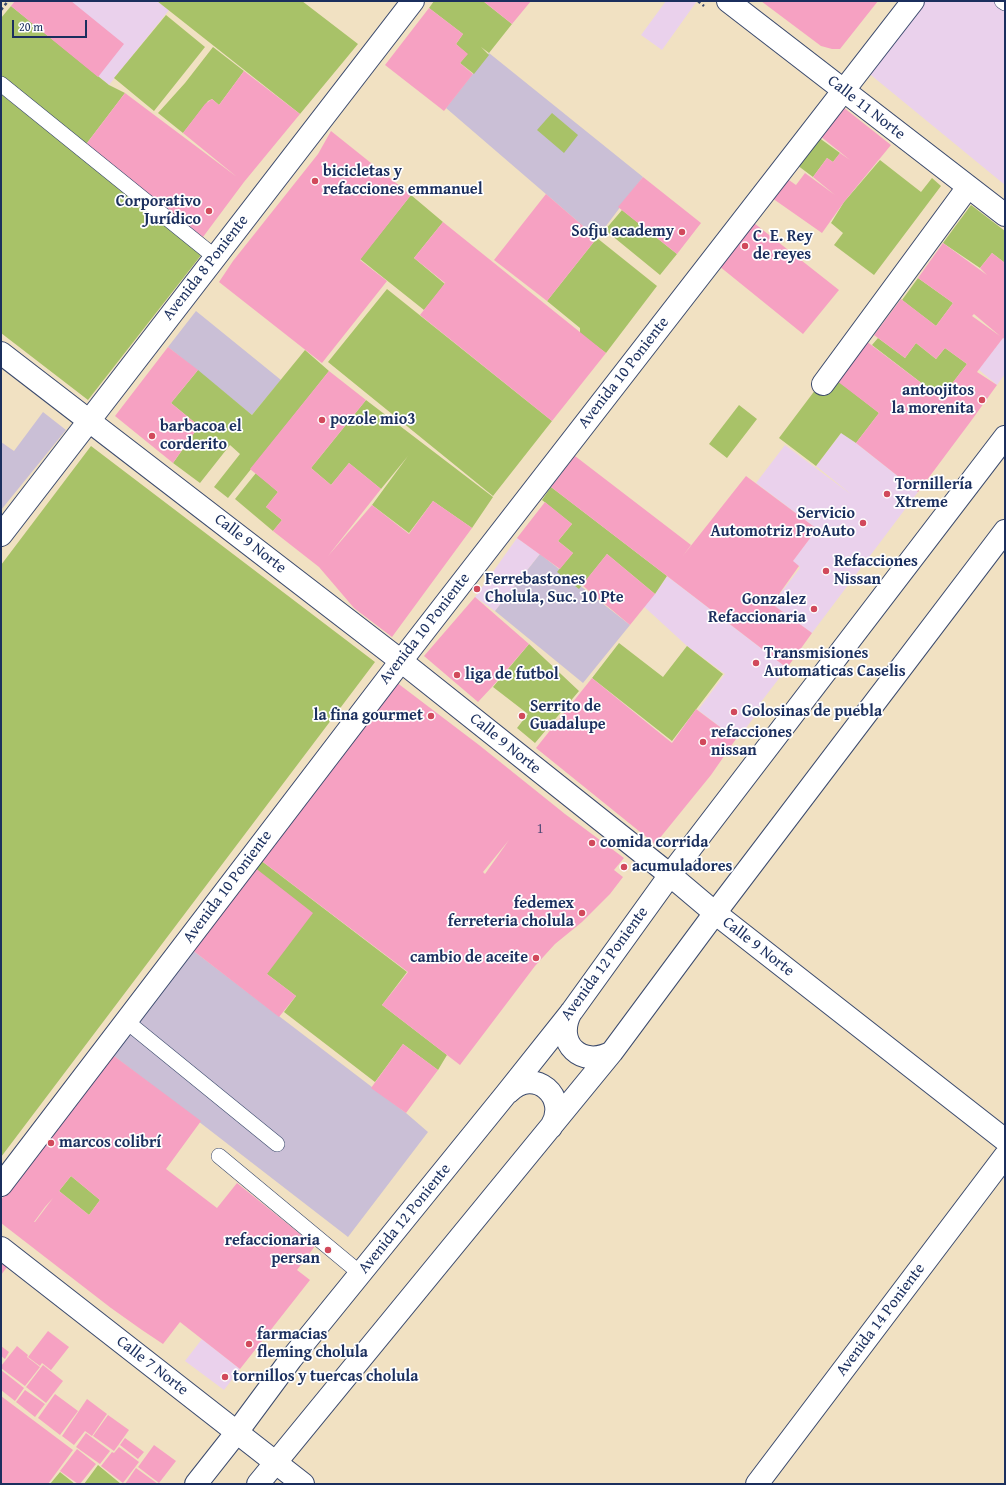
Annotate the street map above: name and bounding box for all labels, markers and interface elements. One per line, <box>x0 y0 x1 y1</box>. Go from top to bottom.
scale bar <box>14 12 89 38</box>
text: 20 m <box>19 18 43 35</box>
street label: Calle 11 Norte <box>823 72 909 144</box>
place label: bicicletas y refacciones emmanuel <box>323 162 483 200</box>
marker: bicicletas y refacciones emmanuel <box>310 176 320 186</box>
place label: Corporativo Jurídico <box>116 192 201 230</box>
marker: Corporativo Jurídico <box>204 206 214 216</box>
street label: Avenida 8 Poniente <box>159 212 253 324</box>
place label: Sofju academy <box>571 222 674 242</box>
marker: Sofju academy <box>677 227 687 237</box>
place label: C. E. Rey de reyes <box>753 227 813 265</box>
marker: C. E. Rey de reyes <box>740 241 750 251</box>
street label: Avenida 10 Poniente <box>575 314 673 432</box>
place label: antoojitos la morenita <box>891 381 974 419</box>
marker: antoojitos la morenita <box>977 395 987 405</box>
place label: pozole mio3 <box>330 410 416 430</box>
marker: pozole mio3 <box>317 415 327 425</box>
place label: barbacoa el corderito <box>160 417 242 455</box>
marker: barbacoa el corderito <box>147 431 157 441</box>
place label: Tornillería Xtreme <box>895 475 972 513</box>
marker: Tornillería Xtreme <box>882 489 892 499</box>
place label: Servicio Automotriz ProAuto <box>710 504 855 542</box>
street label: Calle 9 Norte <box>210 510 290 578</box>
marker: Servicio Automotriz ProAuto <box>858 518 868 528</box>
place label: Refacciones Nissan <box>834 552 918 590</box>
marker: Refacciones Nissan <box>821 566 831 576</box>
street label: Avenida 10 Poniente <box>376 570 474 688</box>
place label: Ferrebastones Cholula, Suc. 10 Pte <box>485 570 624 608</box>
marker: Ferrebastones Cholula, Suc. 10 Pte <box>472 584 482 594</box>
place label: Gonzalez Refaccionaria <box>708 590 806 628</box>
marker: Gonzalez Refaccionaria <box>809 604 819 614</box>
place label: Transmisiones Automaticas Caselis <box>764 644 906 682</box>
marker: Transmisiones Automaticas Caselis <box>751 658 761 668</box>
place label: liga de futbol <box>465 665 559 685</box>
marker: liga de futbol <box>452 670 462 680</box>
place label: Serrito de Guadalupe <box>530 697 606 735</box>
place label: Golosinas de puebla <box>742 702 882 722</box>
place label: la fina gourmet <box>313 706 423 726</box>
marker: Golosinas de puebla <box>729 707 739 717</box>
street label: Calle 9 Norte <box>466 710 544 778</box>
marker: la fina gourmet <box>426 711 436 721</box>
marker: Serrito de Guadalupe <box>517 711 527 721</box>
place label: refacciones nissan <box>711 723 792 761</box>
marker: refacciones nissan <box>698 737 708 747</box>
house number: 1 <box>537 821 543 837</box>
street label: Avenida 10 Poniente <box>179 827 277 947</box>
place label: comida corrida <box>600 833 708 853</box>
marker: comida corrida <box>587 838 597 848</box>
place label: acumuladores <box>632 857 732 877</box>
marker: acumuladores <box>619 862 629 872</box>
place label: fedemex ferreteria cholula <box>448 894 574 932</box>
street label: Avenida 12 Poniente <box>557 903 653 1025</box>
marker: fedemex ferreteria cholula <box>577 908 587 918</box>
street label: Calle 9 Norte <box>718 913 798 981</box>
place label: cambio de aceite <box>410 948 528 968</box>
marker: cambio de aceite <box>531 953 541 963</box>
place label: marcos colibrí <box>59 1133 161 1153</box>
marker: marcos colibrí <box>46 1138 56 1148</box>
street label: Avenida 12 Poniente <box>355 1160 455 1278</box>
place label: refaccionaria persan <box>225 1231 320 1269</box>
marker: refaccionaria persan <box>323 1245 333 1255</box>
street label: Avenida 14 Poniente <box>832 1260 930 1380</box>
place label: farmacias fleming cholula <box>257 1325 368 1363</box>
street label: Calle 7 Norte <box>112 1332 192 1400</box>
marker: farmacias fleming cholula <box>244 1339 254 1349</box>
place label: tornillos y tuercas cholula <box>233 1367 418 1387</box>
marker: tornillos y tuercas cholula <box>220 1372 230 1382</box>

